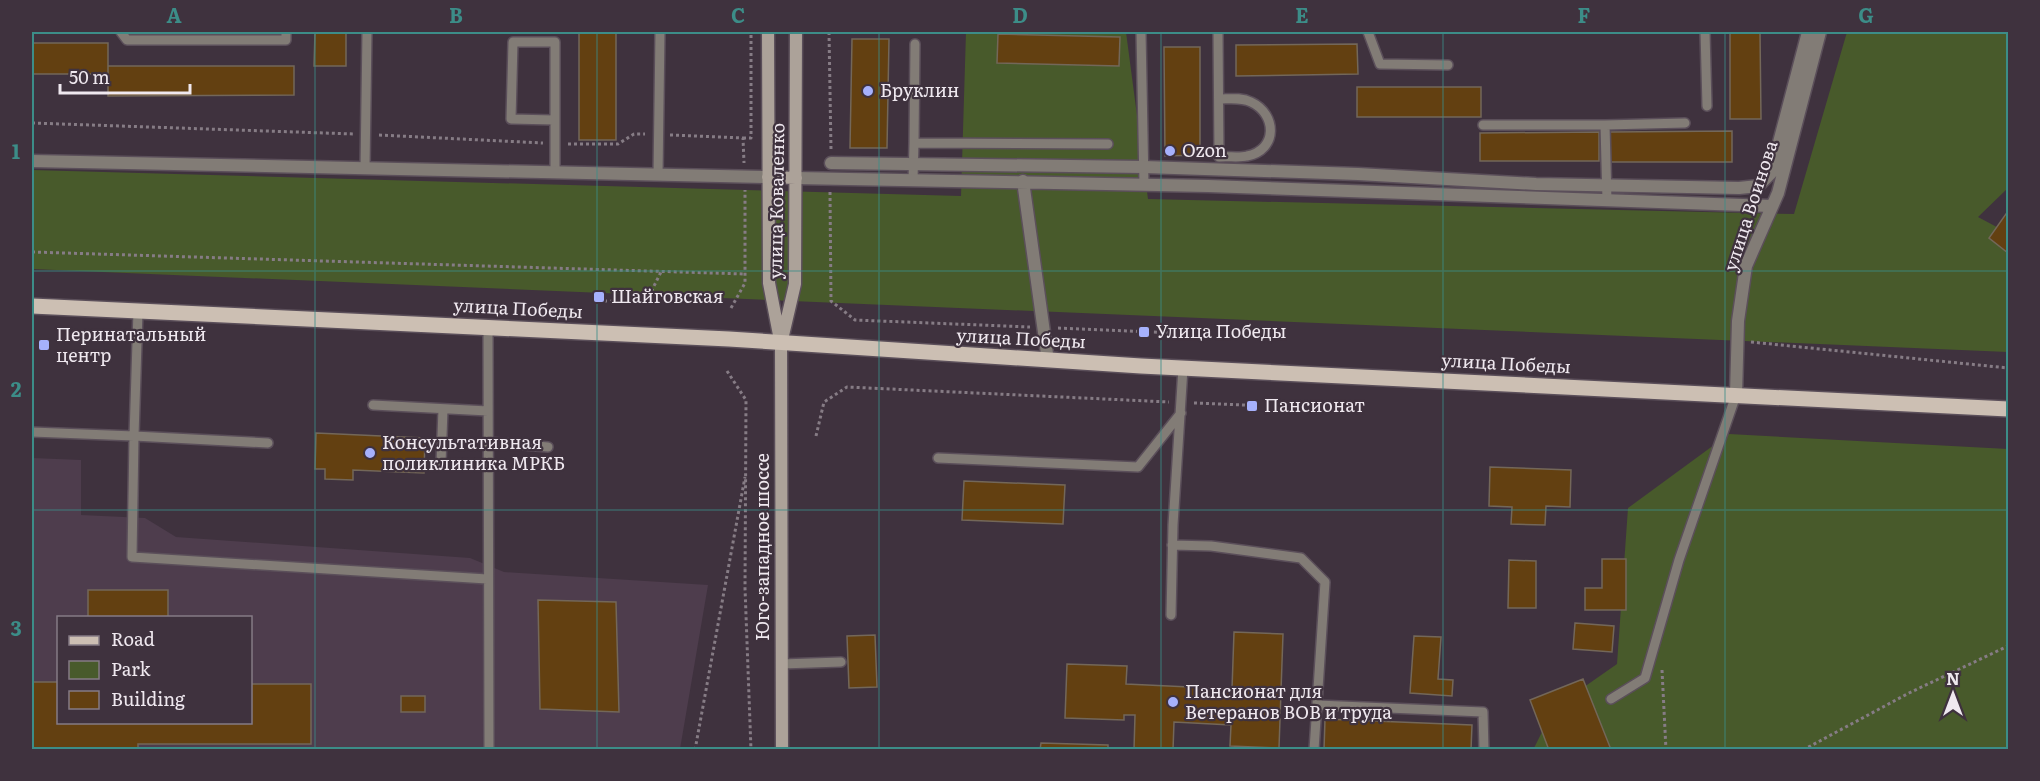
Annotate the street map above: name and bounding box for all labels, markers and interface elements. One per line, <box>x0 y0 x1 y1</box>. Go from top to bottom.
text: A <box>166 0 182 29</box>
text: B <box>449 0 463 29</box>
text: C <box>731 0 745 29</box>
text: D <box>1012 0 1028 29</box>
text: E <box>1295 0 1309 29</box>
text: F <box>1578 0 1591 29</box>
text: G <box>1858 0 1874 29</box>
scale bar <box>60 57 190 95</box>
text: 50 m <box>69 63 110 90</box>
place label: Бруклин <box>880 76 959 103</box>
marker: Бруклин <box>861 84 875 98</box>
street label: улица Коваленко <box>761 123 790 279</box>
text: 1 <box>12 135 20 165</box>
place label: Ozon <box>1182 136 1227 163</box>
street label: улица Воинова <box>1716 136 1784 274</box>
marker: Ozon <box>1163 144 1177 158</box>
place label: Шайговская <box>611 282 724 309</box>
marker: Шайговская <box>592 290 606 304</box>
street label: улица Победы <box>453 291 584 324</box>
place label: Улица Победы <box>1156 317 1286 344</box>
place label: Перинатальный центр <box>56 320 206 368</box>
street label: улица Победы <box>956 321 1087 354</box>
marker: Улица Победы <box>1137 325 1151 339</box>
marker: Перинатальный центр <box>37 338 51 352</box>
street label: улица Победы <box>1441 346 1572 379</box>
text: 2 <box>11 373 22 403</box>
place label: Пансионат <box>1264 391 1365 418</box>
marker: Пансионат <box>1245 399 1259 413</box>
place label: Консультативная поликлиника МРКБ <box>382 428 565 476</box>
marker: Консультативная поликлиника МРКБ <box>363 446 377 460</box>
street label: Юго-западное шоссе <box>748 453 775 641</box>
text: 3 <box>10 612 22 642</box>
legend <box>57 616 252 724</box>
text: Road <box>111 625 155 652</box>
text: Park <box>111 655 152 682</box>
north arrow <box>1923 664 1983 724</box>
text: N <box>1946 666 1960 690</box>
place label: Пансионат для Ветеранов ВОВ и труда <box>1185 677 1392 725</box>
text: Building <box>111 685 186 712</box>
marker: Пансионат для Ветеранов ВОВ и труда <box>1166 695 1180 709</box>

